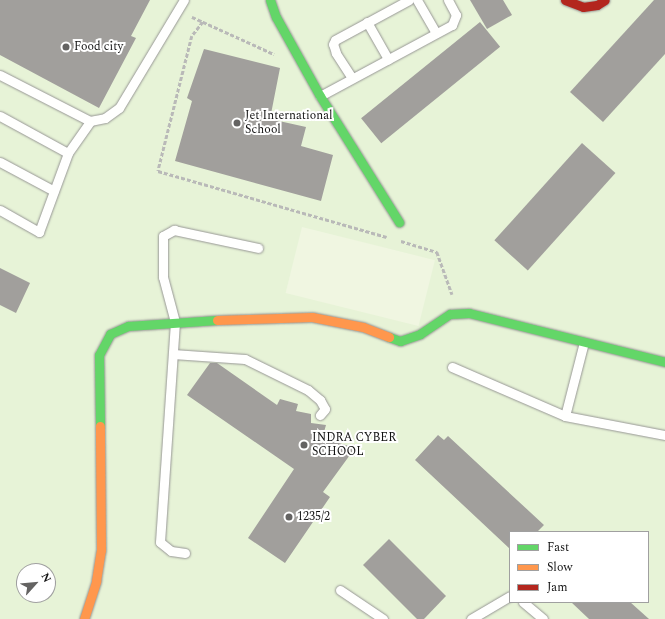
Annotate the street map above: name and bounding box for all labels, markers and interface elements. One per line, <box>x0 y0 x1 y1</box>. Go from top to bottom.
place label: Food city <box>74 40 123 54</box>
marker: Food city <box>61 42 71 52</box>
place label: Jet International School <box>245 109 333 137</box>
marker: Jet International School <box>232 118 242 128</box>
place label: INDRA CYBER SCHOOL <box>312 431 396 459</box>
marker: INDRA CYBER SCHOOL <box>299 440 309 450</box>
place label: 1235/2 <box>297 510 330 524</box>
marker: 1235/2 <box>284 512 294 522</box>
legend <box>509 531 649 603</box>
text: Fast <box>547 538 569 557</box>
text: Slow <box>547 558 572 577</box>
north arrow <box>16 563 56 603</box>
text: N <box>37 570 56 586</box>
text: Jam <box>547 578 568 597</box>

